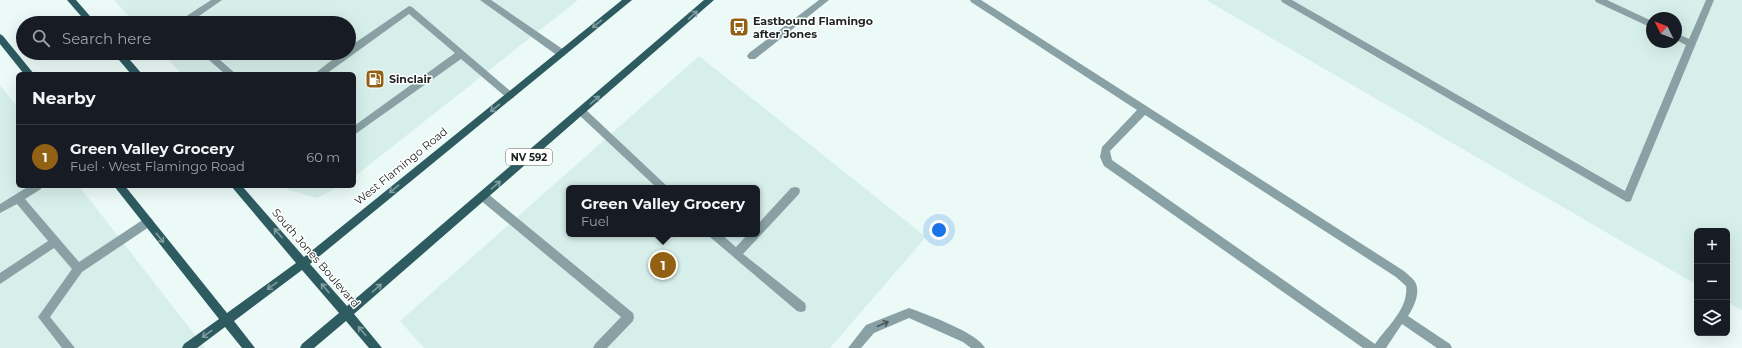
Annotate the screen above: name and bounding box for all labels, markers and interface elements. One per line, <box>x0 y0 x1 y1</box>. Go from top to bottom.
one-way arrow <box>688 10 698 19</box>
north arrow <box>1646 12 1682 48</box>
place label: Eastbound Flamingo after Jones <box>753 14 873 41</box>
search box <box>16 16 356 60</box>
bus stop icon: Eastbound Flamingo after Jones <box>728 16 750 38</box>
one-way arrow <box>592 20 603 29</box>
icon: search <box>30 27 52 49</box>
text: Search here <box>62 29 151 48</box>
fuel station icon: Sinclair <box>364 68 386 90</box>
place label: Sinclair <box>389 72 432 86</box>
text: Nearby <box>32 88 96 108</box>
one-way arrow <box>589 95 600 104</box>
one-way arrow <box>489 103 500 112</box>
street label: West Flamingo Road <box>352 124 450 208</box>
text: Green Valley Grocery <box>70 139 234 158</box>
text: 1 <box>42 149 48 165</box>
text: 60 m <box>306 149 340 165</box>
road number: NV 592 <box>506 149 552 165</box>
text: Fuel · West Flamingo Road <box>70 158 245 174</box>
one-way arrow <box>491 180 501 189</box>
one-way arrow <box>388 185 399 194</box>
popup <box>566 185 760 237</box>
text: Green Valley Grocery <box>581 194 745 213</box>
street label: South Jones Boulevard <box>269 206 363 310</box>
text: Fuel <box>581 213 609 229</box>
your location <box>929 220 949 240</box>
one-way arrow <box>273 228 282 239</box>
map controls <box>1694 228 1730 336</box>
button: + <box>1694 228 1730 264</box>
one-way arrow <box>156 233 165 244</box>
pin: 1 <box>650 250 676 280</box>
button: − <box>1694 264 1730 300</box>
one-way arrow <box>267 282 278 290</box>
one-way arrow <box>321 283 330 293</box>
one-way arrow <box>371 284 382 293</box>
button: layers <box>1694 300 1730 336</box>
one-way arrow <box>877 319 889 327</box>
one-way arrow <box>357 325 366 336</box>
one-way arrow <box>201 330 212 338</box>

